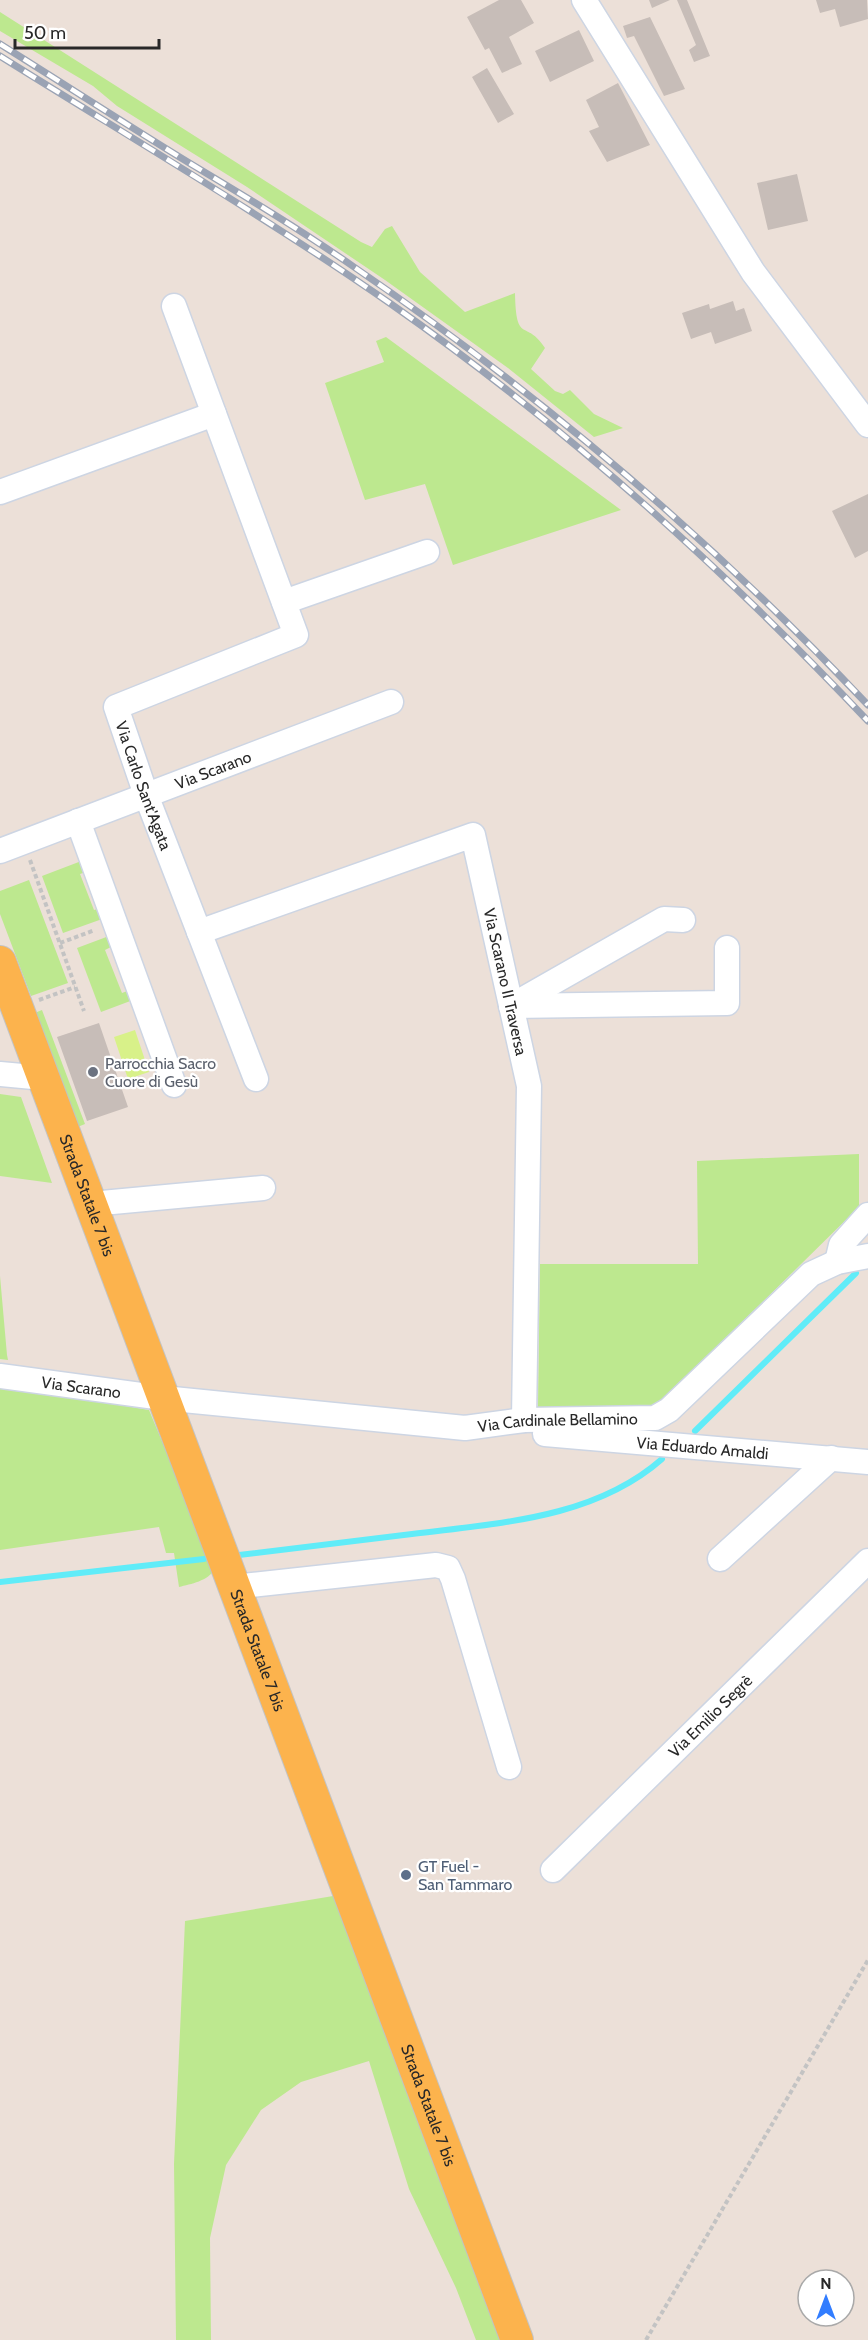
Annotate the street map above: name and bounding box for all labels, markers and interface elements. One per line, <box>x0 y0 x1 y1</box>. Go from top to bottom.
scale bar <box>15 12 159 50</box>
text: 50 m <box>24 22 66 44</box>
street label: Via Carlo Sant'Agata <box>112 719 176 853</box>
street label: Via Scarano <box>172 747 254 793</box>
street label: Via Scarano II Traversa <box>480 906 531 1057</box>
place label: Parrocchia Sacro Cuore di Gesù <box>105 1054 216 1091</box>
marker: Parrocchia Sacro Cuore di Gesù <box>86 1065 100 1079</box>
street label: Strada Statale 7 bis <box>56 1132 119 1259</box>
street label: Via Scarano <box>40 1372 122 1402</box>
street label: Via Cardinale Bellamino <box>477 1409 638 1436</box>
street label: Via Eduardo Amaldi <box>636 1432 769 1463</box>
street label: Strada Statale 7 bis <box>227 1587 290 1714</box>
street label: Via Emilio Segrè <box>664 1671 756 1761</box>
place label: GT Fuel - San Tammaro <box>418 1857 512 1894</box>
marker: GT Fuel - San Tammaro <box>399 1868 413 1882</box>
street label: Strada Statale 7 bis <box>397 2042 461 2169</box>
north arrow <box>796 2268 856 2328</box>
text: N <box>820 2274 832 2293</box>

